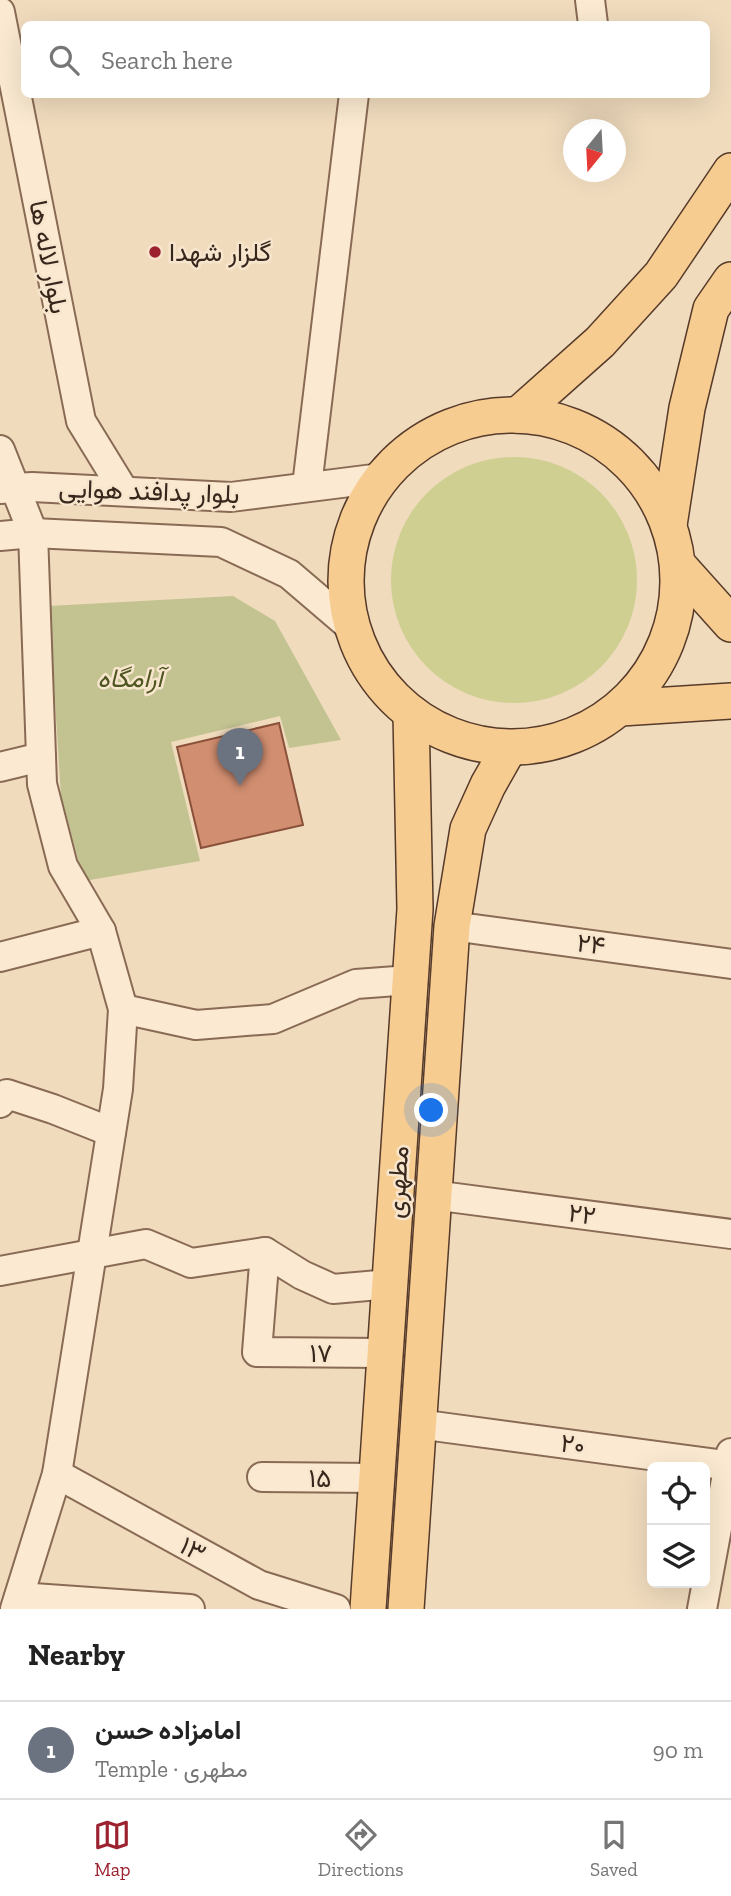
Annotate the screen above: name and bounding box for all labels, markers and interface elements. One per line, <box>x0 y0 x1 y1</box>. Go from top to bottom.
search box <box>21 21 710 98</box>
icon: search <box>45 41 83 79</box>
text: Search here <box>101 44 233 76</box>
north arrow <box>563 119 626 182</box>
street label: بلوار لاله ها <box>22 198 76 316</box>
place label: گلزار شهدا <box>169 236 271 268</box>
marker: گلزار شهدا <box>147 244 163 260</box>
street label: بلوار پدافند هوایی <box>58 472 240 512</box>
park label: آرامگاه <box>97 662 170 694</box>
pin: 1 <box>217 728 263 786</box>
street label: ۲۴ <box>575 926 607 962</box>
your location <box>414 1093 448 1127</box>
street label: مطهری <box>379 1145 415 1219</box>
street label: ۲۲ <box>566 1196 598 1232</box>
street label: ۱۷ <box>310 1337 332 1369</box>
street label: ۲۰ <box>559 1426 587 1462</box>
street label: ۱۵ <box>309 1462 331 1494</box>
map controls <box>647 1462 710 1588</box>
button: locate <box>647 1462 710 1525</box>
button: layers <box>647 1525 710 1588</box>
street label: ۱۳ <box>174 1529 212 1569</box>
text: Nearby <box>28 1637 125 1673</box>
text: امامزاده حسن <box>95 1714 241 1746</box>
text: 1 <box>46 1736 56 1764</box>
text: 90 m <box>652 1736 703 1764</box>
text: Temple · مطهری <box>95 1755 248 1783</box>
tab: Map <box>93 1816 131 1881</box>
tab: Directions <box>318 1816 404 1881</box>
tab: Saved <box>590 1816 638 1881</box>

